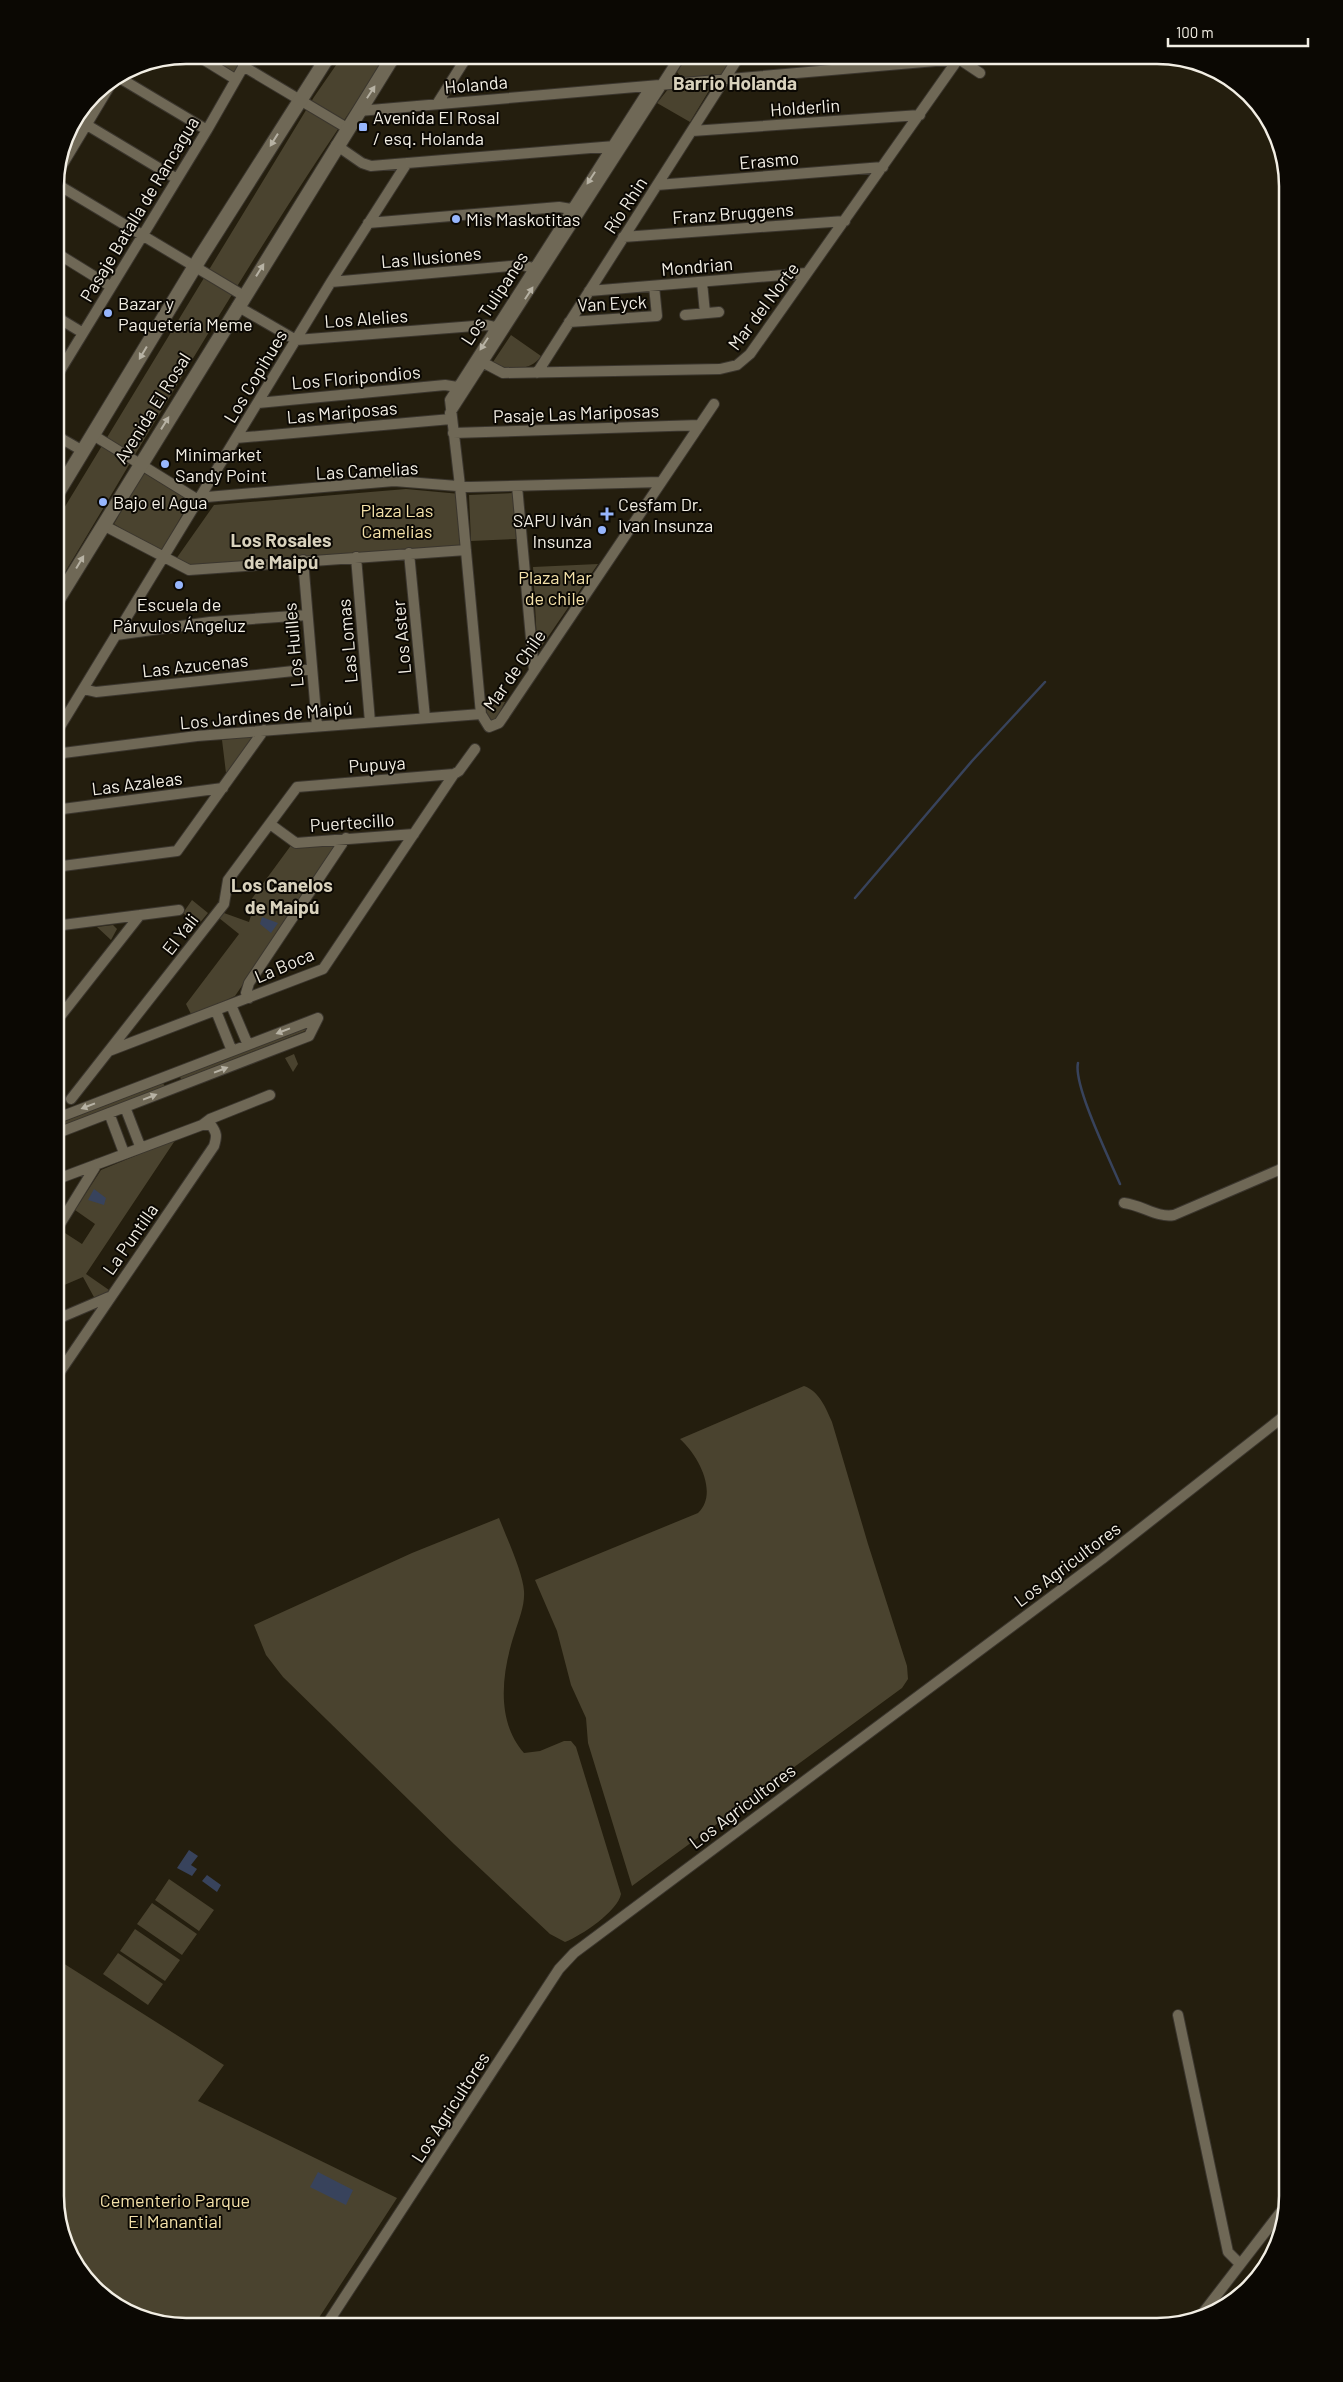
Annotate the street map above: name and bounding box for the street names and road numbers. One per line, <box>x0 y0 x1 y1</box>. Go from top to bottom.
street label: Holanda <box>443 70 509 98</box>
street label: Holderlin <box>769 94 841 120</box>
street label: Pasaje Batalla de Rancagua <box>75 112 203 306</box>
street label: Erasmo <box>738 146 800 174</box>
street label: Río Rhin <box>599 172 651 238</box>
street label: Franz Bruggens <box>672 198 794 228</box>
street label: Las Ilusiones <box>380 242 482 272</box>
street label: Los Tulipanes <box>456 247 532 349</box>
street label: Mondrian <box>660 252 734 280</box>
street label: Mar del Norte <box>723 258 803 354</box>
street label: Van Eyck <box>577 290 647 316</box>
street label: Los Alelies <box>323 304 409 332</box>
street label: Los Copihues <box>219 325 291 427</box>
street label: Avenida El Rosal <box>109 348 195 468</box>
street label: Los Floripondios <box>290 360 422 394</box>
street label: Las Mariposas <box>286 396 398 428</box>
street label: Pasaje Las Mariposas <box>493 399 659 427</box>
street label: Las Camelias <box>315 456 419 484</box>
street label: Las Lomas <box>332 598 362 684</box>
street label: Los Aster <box>387 599 415 675</box>
street label: Los Huilles <box>278 602 308 688</box>
street label: Mar de Chile <box>478 625 550 715</box>
street label: Las Azucenas <box>141 648 249 682</box>
street label: Los Jardines de Maipú <box>179 696 353 734</box>
street label: Pupuya <box>348 751 406 777</box>
street label: Las Azaleas <box>90 767 184 799</box>
street label: Puertecillo <box>309 808 395 836</box>
street label: El Yali <box>157 909 203 959</box>
street label: La Boca <box>251 943 317 987</box>
street label: La Puntilla <box>98 1199 162 1279</box>
street label: Los Agricultores <box>1010 1517 1124 1611</box>
street label: Los Agricultores <box>685 1759 799 1853</box>
street label: Los Agricultores <box>406 2048 494 2166</box>

